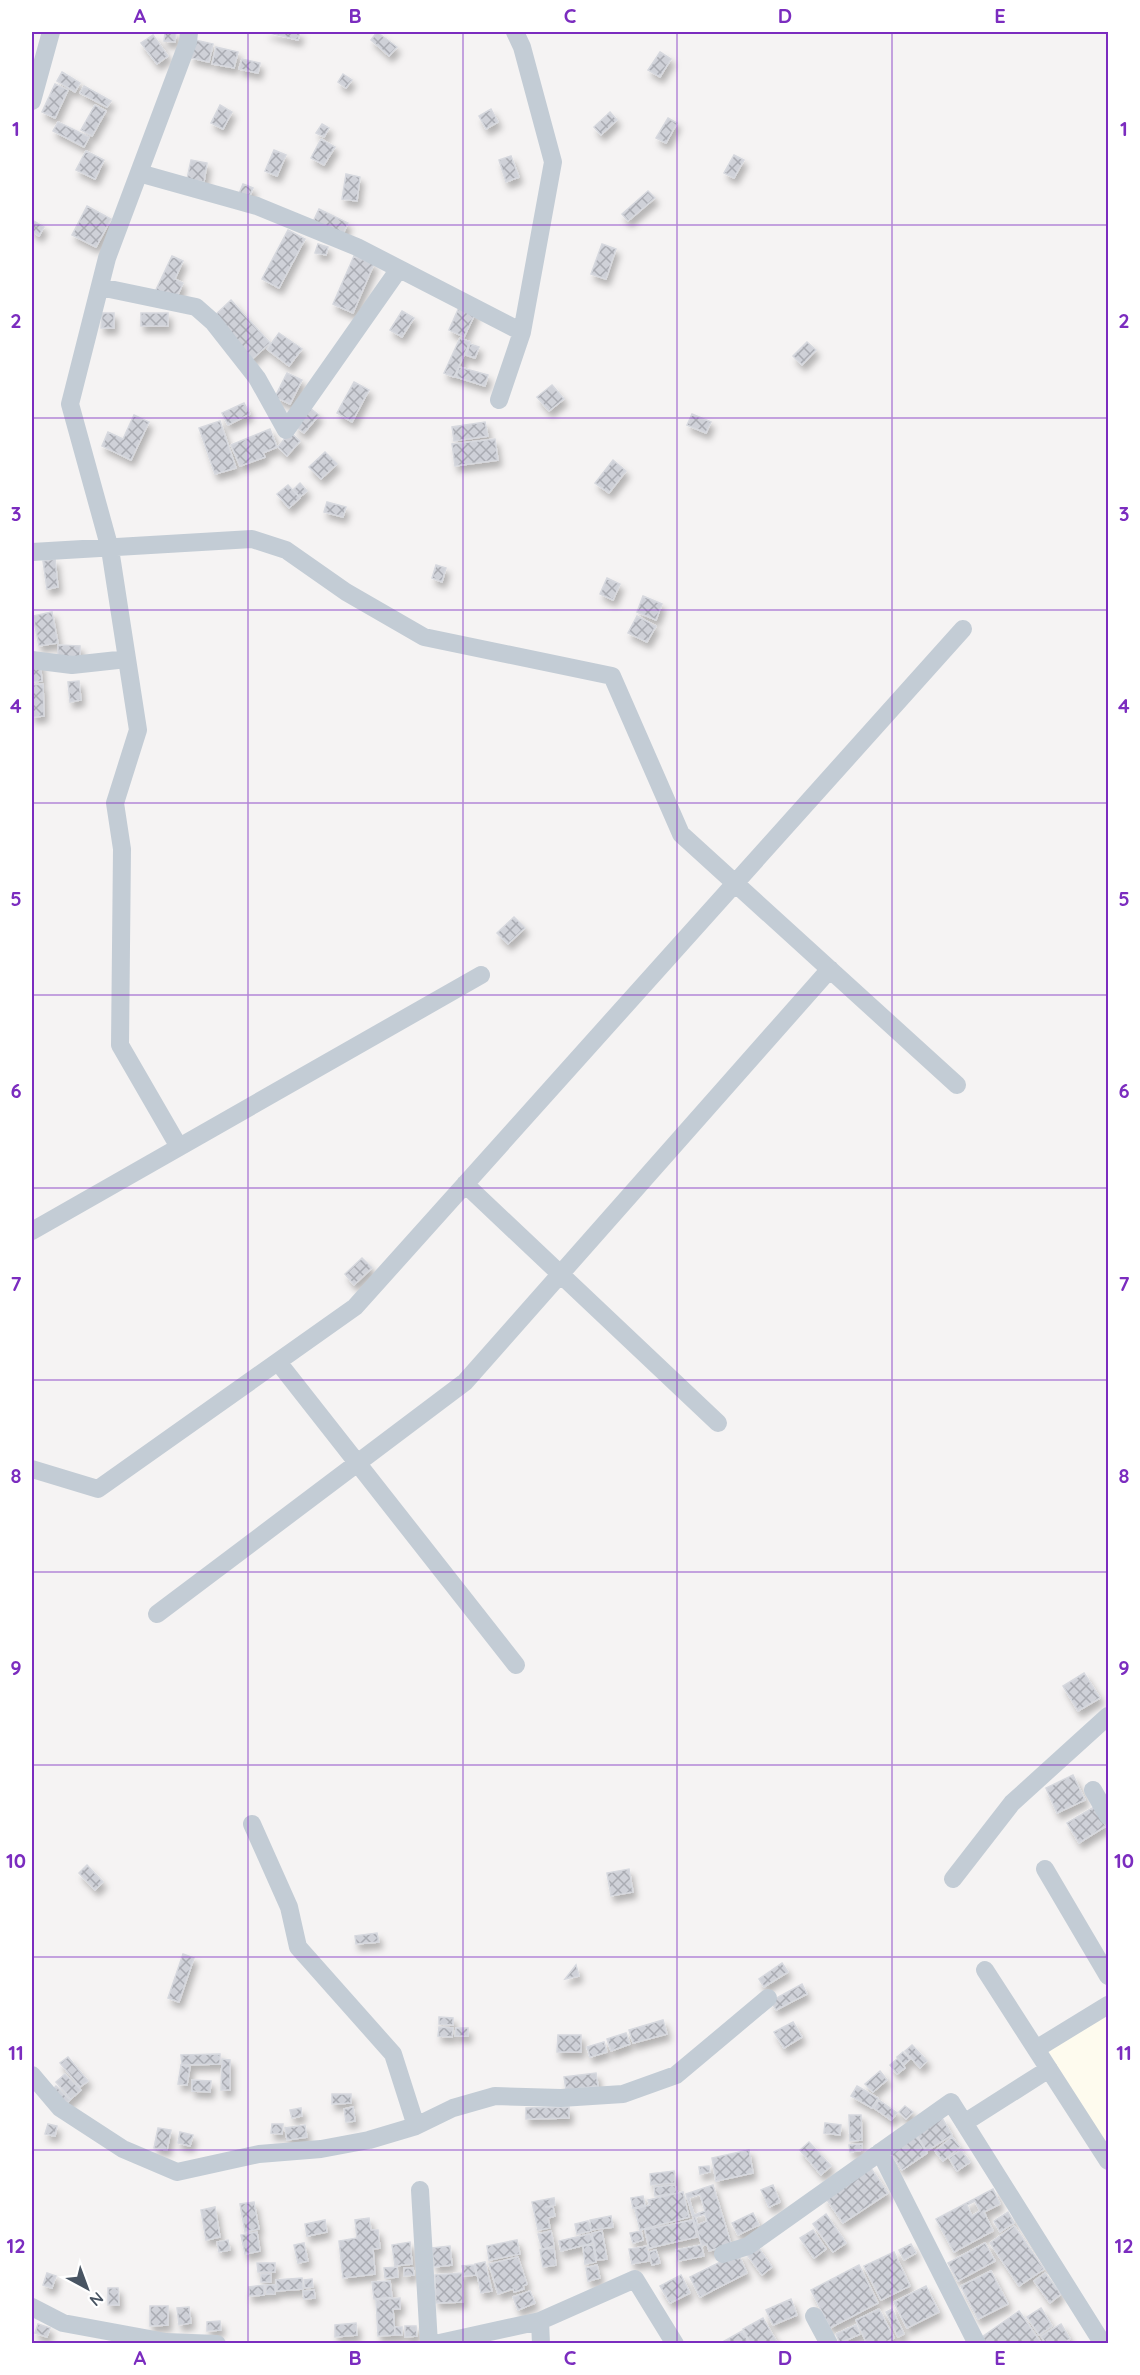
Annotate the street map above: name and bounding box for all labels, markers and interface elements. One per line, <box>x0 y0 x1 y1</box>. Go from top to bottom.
text: A <box>134 3 147 28</box>
text: B <box>348 3 362 28</box>
text: C <box>564 3 577 28</box>
text: D <box>778 3 792 28</box>
text: E <box>994 3 1006 28</box>
text: 1 <box>12 116 20 141</box>
text: 1 <box>1120 116 1128 141</box>
text: 2 <box>10 308 22 333</box>
text: 2 <box>1118 308 1130 333</box>
text: 3 <box>11 501 21 526</box>
text: 3 <box>1119 501 1129 526</box>
text: 4 <box>10 693 22 718</box>
text: 4 <box>1118 693 1130 718</box>
text: 5 <box>10 886 22 911</box>
text: 5 <box>1118 886 1130 911</box>
text: 6 <box>10 1078 22 1103</box>
text: 6 <box>1118 1078 1130 1103</box>
text: 7 <box>11 1271 22 1296</box>
text: 7 <box>1119 1271 1130 1296</box>
text: 8 <box>11 1463 22 1488</box>
text: 8 <box>1119 1463 1130 1488</box>
text: 9 <box>10 1655 22 1680</box>
text: 9 <box>1118 1655 1130 1680</box>
text: 10 <box>6 1848 26 1873</box>
text: 10 <box>1114 1848 1134 1873</box>
text: 11 <box>8 2040 24 2065</box>
text: 11 <box>1116 2040 1132 2065</box>
text: 12 <box>6 2233 26 2258</box>
text: 12 <box>1114 2233 1134 2258</box>
north arrow <box>57 2258 117 2318</box>
text: N <box>86 2288 108 2311</box>
text: A <box>134 2345 147 2370</box>
text: B <box>348 2345 362 2370</box>
text: C <box>564 2345 577 2370</box>
text: D <box>778 2345 792 2370</box>
text: E <box>994 2345 1006 2370</box>

